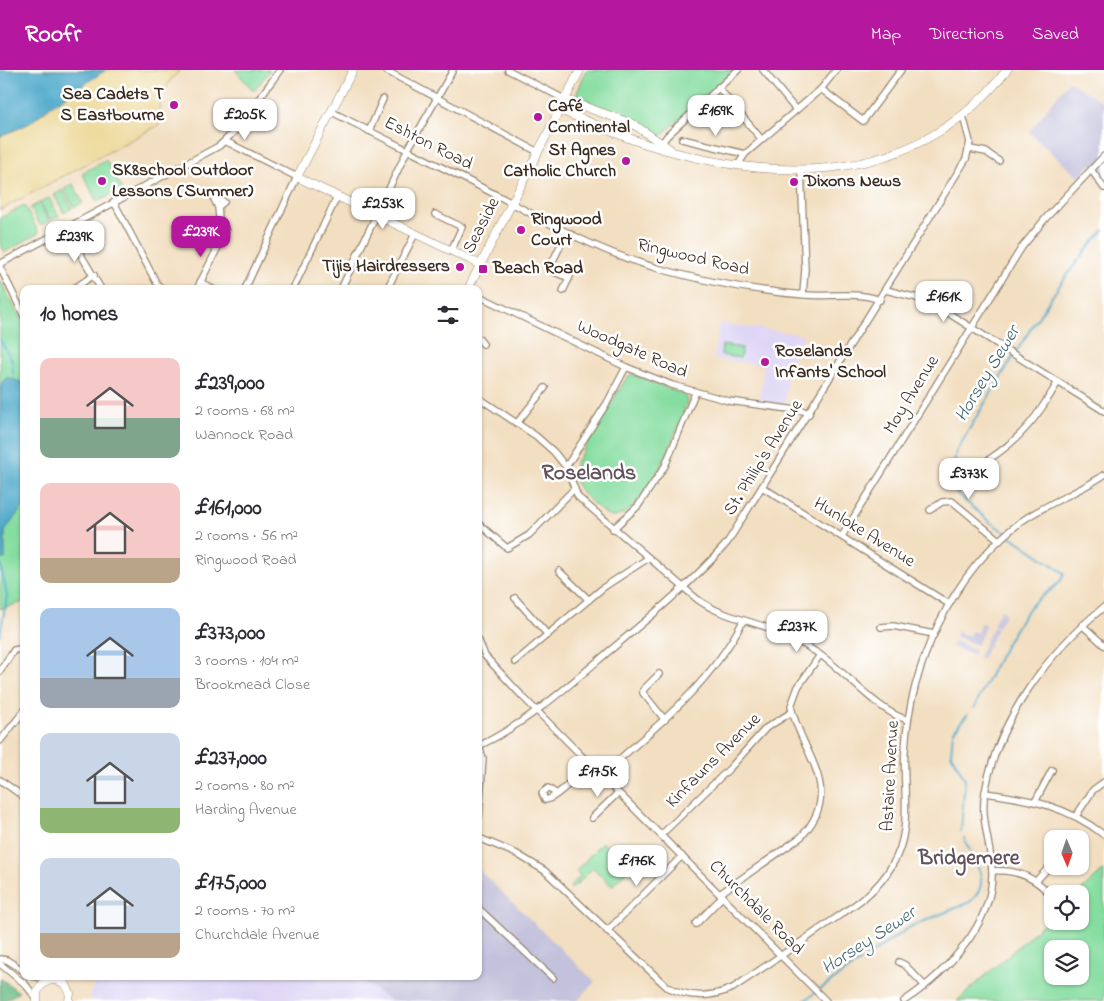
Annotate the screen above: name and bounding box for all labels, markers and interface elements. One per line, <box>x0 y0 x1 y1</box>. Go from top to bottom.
text: Roofr <box>25 18 81 53</box>
text: Map <box>871 22 901 48</box>
text: Directions <box>929 22 1004 48</box>
text: Saved <box>1032 22 1079 48</box>
place label: Sea Cadets T S Eastbourne <box>60 82 165 129</box>
place label: Café Continental <box>548 94 630 141</box>
pin: £169K <box>681 94 751 137</box>
pin: £205K <box>210 98 280 141</box>
marker: Sea Cadets T S Eastbourne <box>168 99 180 111</box>
text: £169K <box>699 99 733 123</box>
text: £205K <box>224 103 266 127</box>
street label: Eshton Road <box>379 110 477 178</box>
marker: Café Continental <box>532 111 544 123</box>
place label: St Agnes Catholic Church <box>503 138 616 185</box>
marker: St Agnes Catholic Church <box>620 155 632 167</box>
place label: SK8school Outdoor Lessons (Summer) <box>112 158 254 205</box>
place label: Dixons News <box>803 169 901 195</box>
marker: SK8school Outdoor Lessons (Summer) <box>96 175 108 187</box>
marker: Dixons News <box>788 176 800 188</box>
pin: £253K <box>348 188 418 230</box>
text: £253K <box>362 192 404 216</box>
street label: Seaside <box>457 193 508 259</box>
place label: Ringwood Court <box>531 207 603 254</box>
pin: £239K <box>166 216 236 258</box>
pin: £239K <box>40 220 110 263</box>
text: £239K <box>182 220 220 244</box>
marker: Ringwood Court <box>515 224 527 236</box>
text: £239K <box>56 225 94 249</box>
street label: Ringwood Road <box>634 232 752 284</box>
place label: Tijis Hairdressers <box>322 254 450 280</box>
place label: Beach Road <box>492 256 584 282</box>
marker: Tijis Hairdressers <box>454 261 466 273</box>
marker: Beach Road <box>477 263 489 275</box>
pin: £161K <box>909 280 979 323</box>
text: £161K <box>926 285 962 309</box>
text: 10 homes <box>40 300 118 330</box>
icon: filters <box>434 301 462 329</box>
street label: Woodgate Road <box>572 314 691 387</box>
water label: Horsey Sewer <box>949 319 1028 427</box>
place label: Roselands Infants' School <box>775 339 886 386</box>
street label: Moy Avenue <box>877 350 947 439</box>
marker: Roselands Infants' School <box>759 356 771 368</box>
text: £239,000 <box>195 369 265 399</box>
icon: home <box>80 378 140 438</box>
street label: St. Philip's Avenue <box>718 394 811 521</box>
text: 2 rooms · 68 m² <box>195 399 295 423</box>
text: Wannock Road <box>195 423 293 447</box>
district label: Roselands <box>542 458 636 490</box>
pin: £373K <box>934 458 1004 500</box>
text: £373K <box>950 462 988 486</box>
street label: Hunloke Avenue <box>808 491 921 575</box>
text: £161,000 <box>195 494 262 524</box>
icon: home <box>80 503 140 563</box>
text: 2 rooms · 56 m² <box>195 524 298 548</box>
text: Ringwood Road <box>195 548 297 572</box>
pin: £237K <box>762 610 832 653</box>
text: £237K <box>777 615 817 639</box>
text: £373,000 <box>195 619 265 649</box>
icon: home <box>80 628 140 688</box>
text: 3 rooms · 104 m² <box>195 649 299 673</box>
text: Brookmead Close <box>195 673 310 697</box>
street label: Kinfauns Avenue <box>660 707 768 815</box>
street label: Astaire Avenue <box>875 719 907 832</box>
text: £237,000 <box>195 744 267 774</box>
icon: home <box>80 753 140 813</box>
pin: £175K <box>563 756 633 798</box>
text: £175K <box>579 760 617 784</box>
text: 2 rooms · 80 m² <box>195 774 295 798</box>
text: Harding Avenue <box>195 798 297 822</box>
north arrow <box>1044 830 1089 875</box>
map controls <box>1044 830 1089 985</box>
district label: Bridgemere <box>917 843 1021 876</box>
pin: £176K <box>602 844 672 887</box>
text: £176K <box>619 849 655 873</box>
street label: Churchdale Road <box>702 854 810 962</box>
text: £175,000 <box>195 869 266 899</box>
icon: home <box>80 878 140 938</box>
button: locate <box>1044 885 1089 930</box>
text: 2 rooms · 70 m² <box>195 899 295 923</box>
water label: Horsey Sewer <box>816 899 923 982</box>
text: Churchdale Avenue <box>195 923 319 947</box>
button: layers <box>1044 940 1089 985</box>

